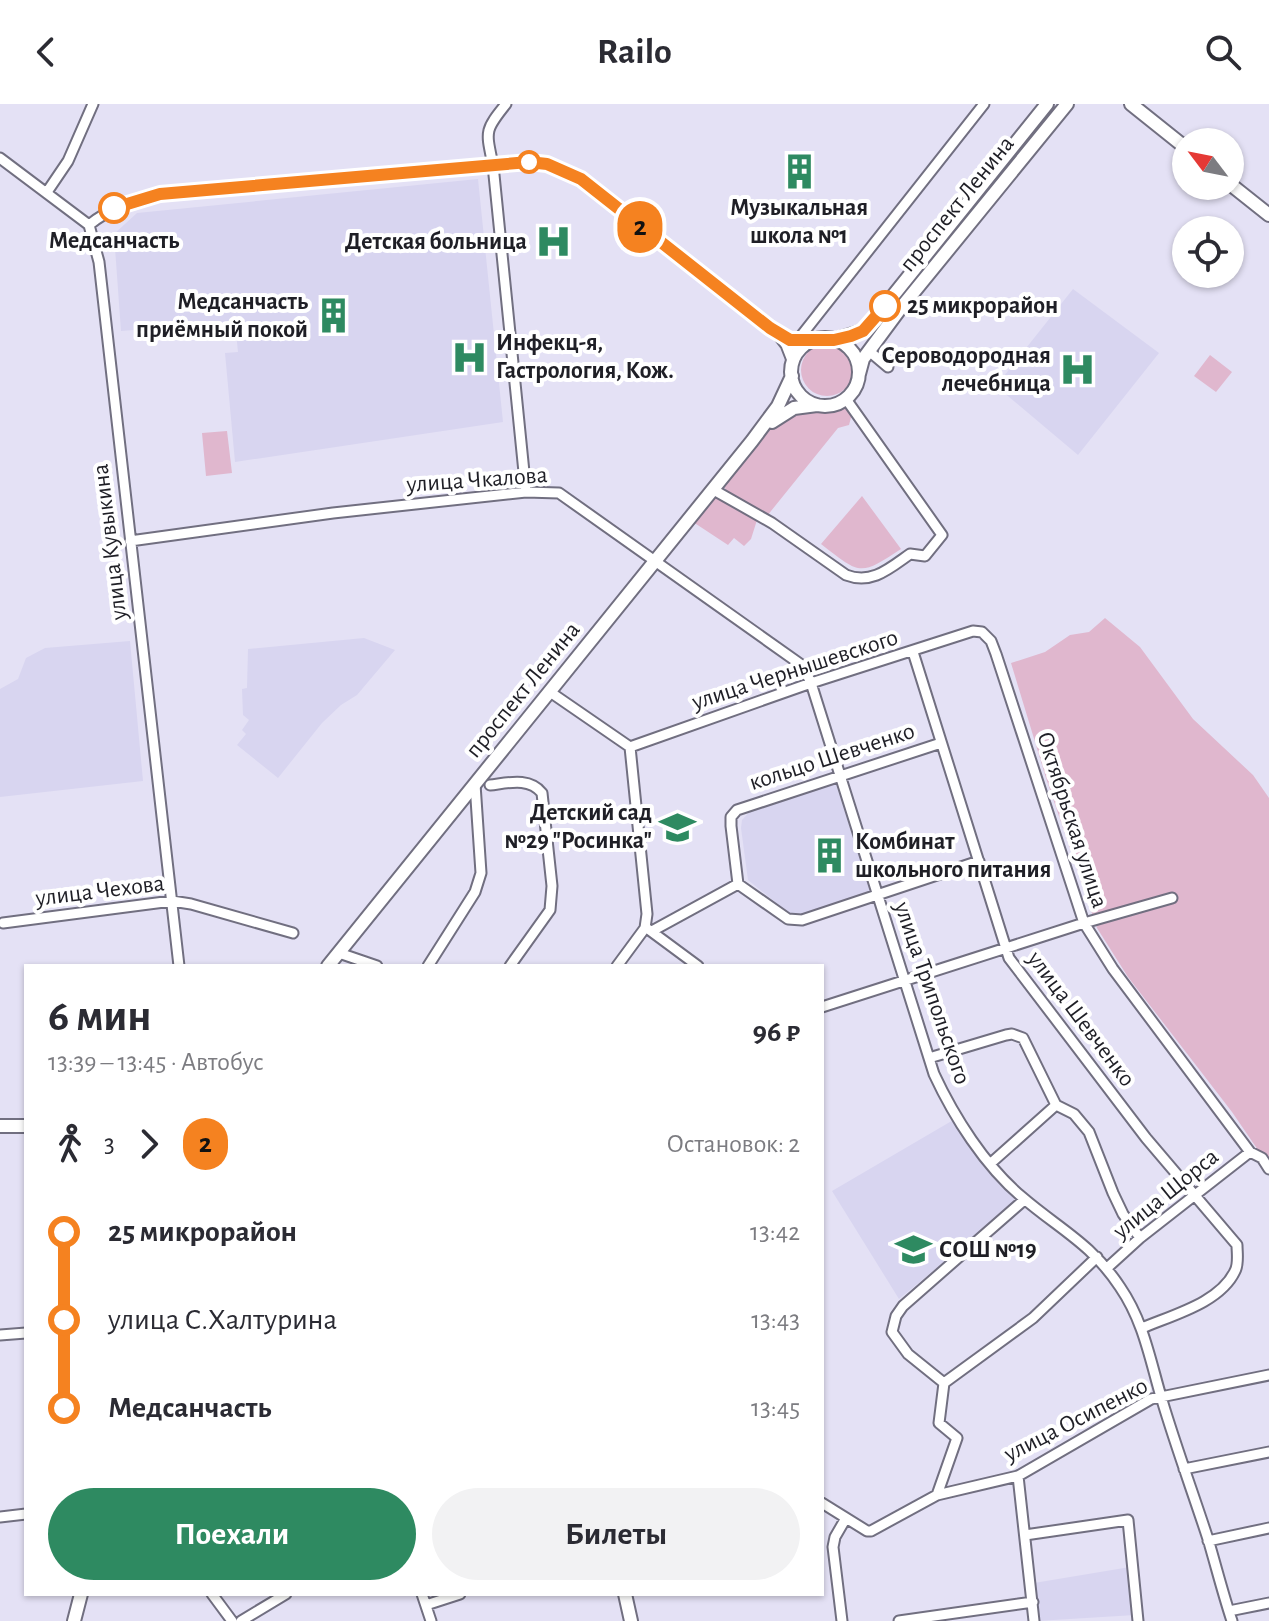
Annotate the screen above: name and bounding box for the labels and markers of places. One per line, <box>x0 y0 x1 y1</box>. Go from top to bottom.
unlabelled marker <box>518 151 540 173</box>
building icon: Музыкальная школа №1 <box>780 152 818 190</box>
marker: Медсанчасть <box>99 193 129 223</box>
place label: Музыкальная школа №1 <box>730 196 868 248</box>
hospital icon: Детская больница <box>534 223 572 261</box>
place label: Медсанчасть <box>49 229 179 253</box>
place label: Детская больница <box>345 230 527 254</box>
place label: Медсанчасть приёмный покой <box>136 290 308 342</box>
marker: 25 микрорайон <box>870 291 900 321</box>
place label: 25 микрорайон <box>907 294 1058 318</box>
building icon: Медсанчасть приёмный покой <box>315 297 353 335</box>
place label: Инфекц-я, Гастрология, Кож. <box>496 331 674 383</box>
hospital icon: Инфекц-я, Гастрология, Кож. <box>451 338 489 376</box>
place label: Сероводородная лечебница <box>882 344 1051 396</box>
hospital icon: Сероводородная лечебница <box>1058 351 1096 389</box>
place label: Детский сад №29 "Росинка" <box>504 801 652 853</box>
school or university icon: Детский сад №29 "Росинка" <box>659 808 697 846</box>
place label: Комбинат школьного питания <box>855 830 1051 882</box>
building icon: Комбинат школьного питания <box>810 837 848 875</box>
school or university icon: СОШ №19 <box>894 1231 932 1269</box>
place label: СОШ №19 <box>939 1238 1037 1262</box>

